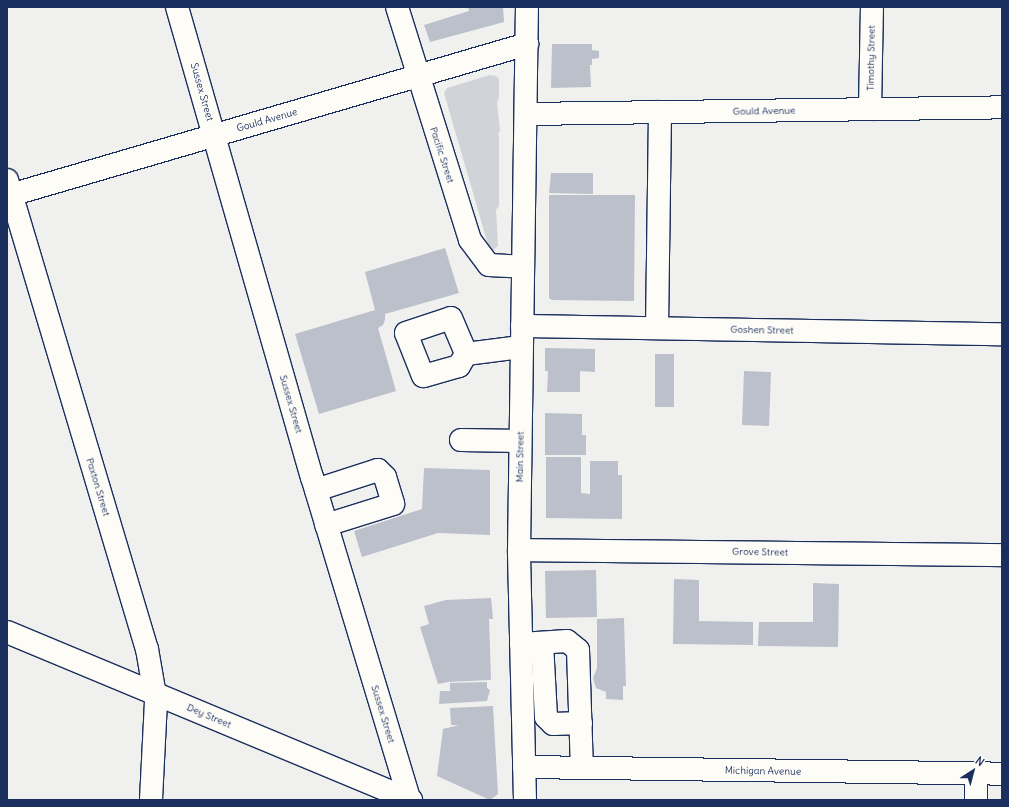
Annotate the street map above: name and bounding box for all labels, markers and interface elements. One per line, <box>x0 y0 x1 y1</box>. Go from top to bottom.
street label: Timothy Street <box>864 25 878 91</box>
street label: Sussex Street <box>188 62 216 122</box>
street label: Gould Avenue <box>733 104 795 118</box>
street label: Gould Avenue <box>235 106 299 134</box>
street label: Pacific Street <box>427 125 457 185</box>
street label: Goshen Street <box>730 323 794 337</box>
street label: Sussex Street <box>277 374 305 434</box>
street label: Main Street <box>514 431 526 483</box>
street label: Paxton Street <box>83 456 113 518</box>
street label: Grove Street <box>732 546 788 558</box>
street label: Sussex Street <box>369 684 397 744</box>
street label: Dey Street <box>185 701 233 731</box>
north arrow <box>953 751 993 791</box>
text: N <box>973 753 987 769</box>
street label: Michigan Avenue <box>725 764 801 778</box>

